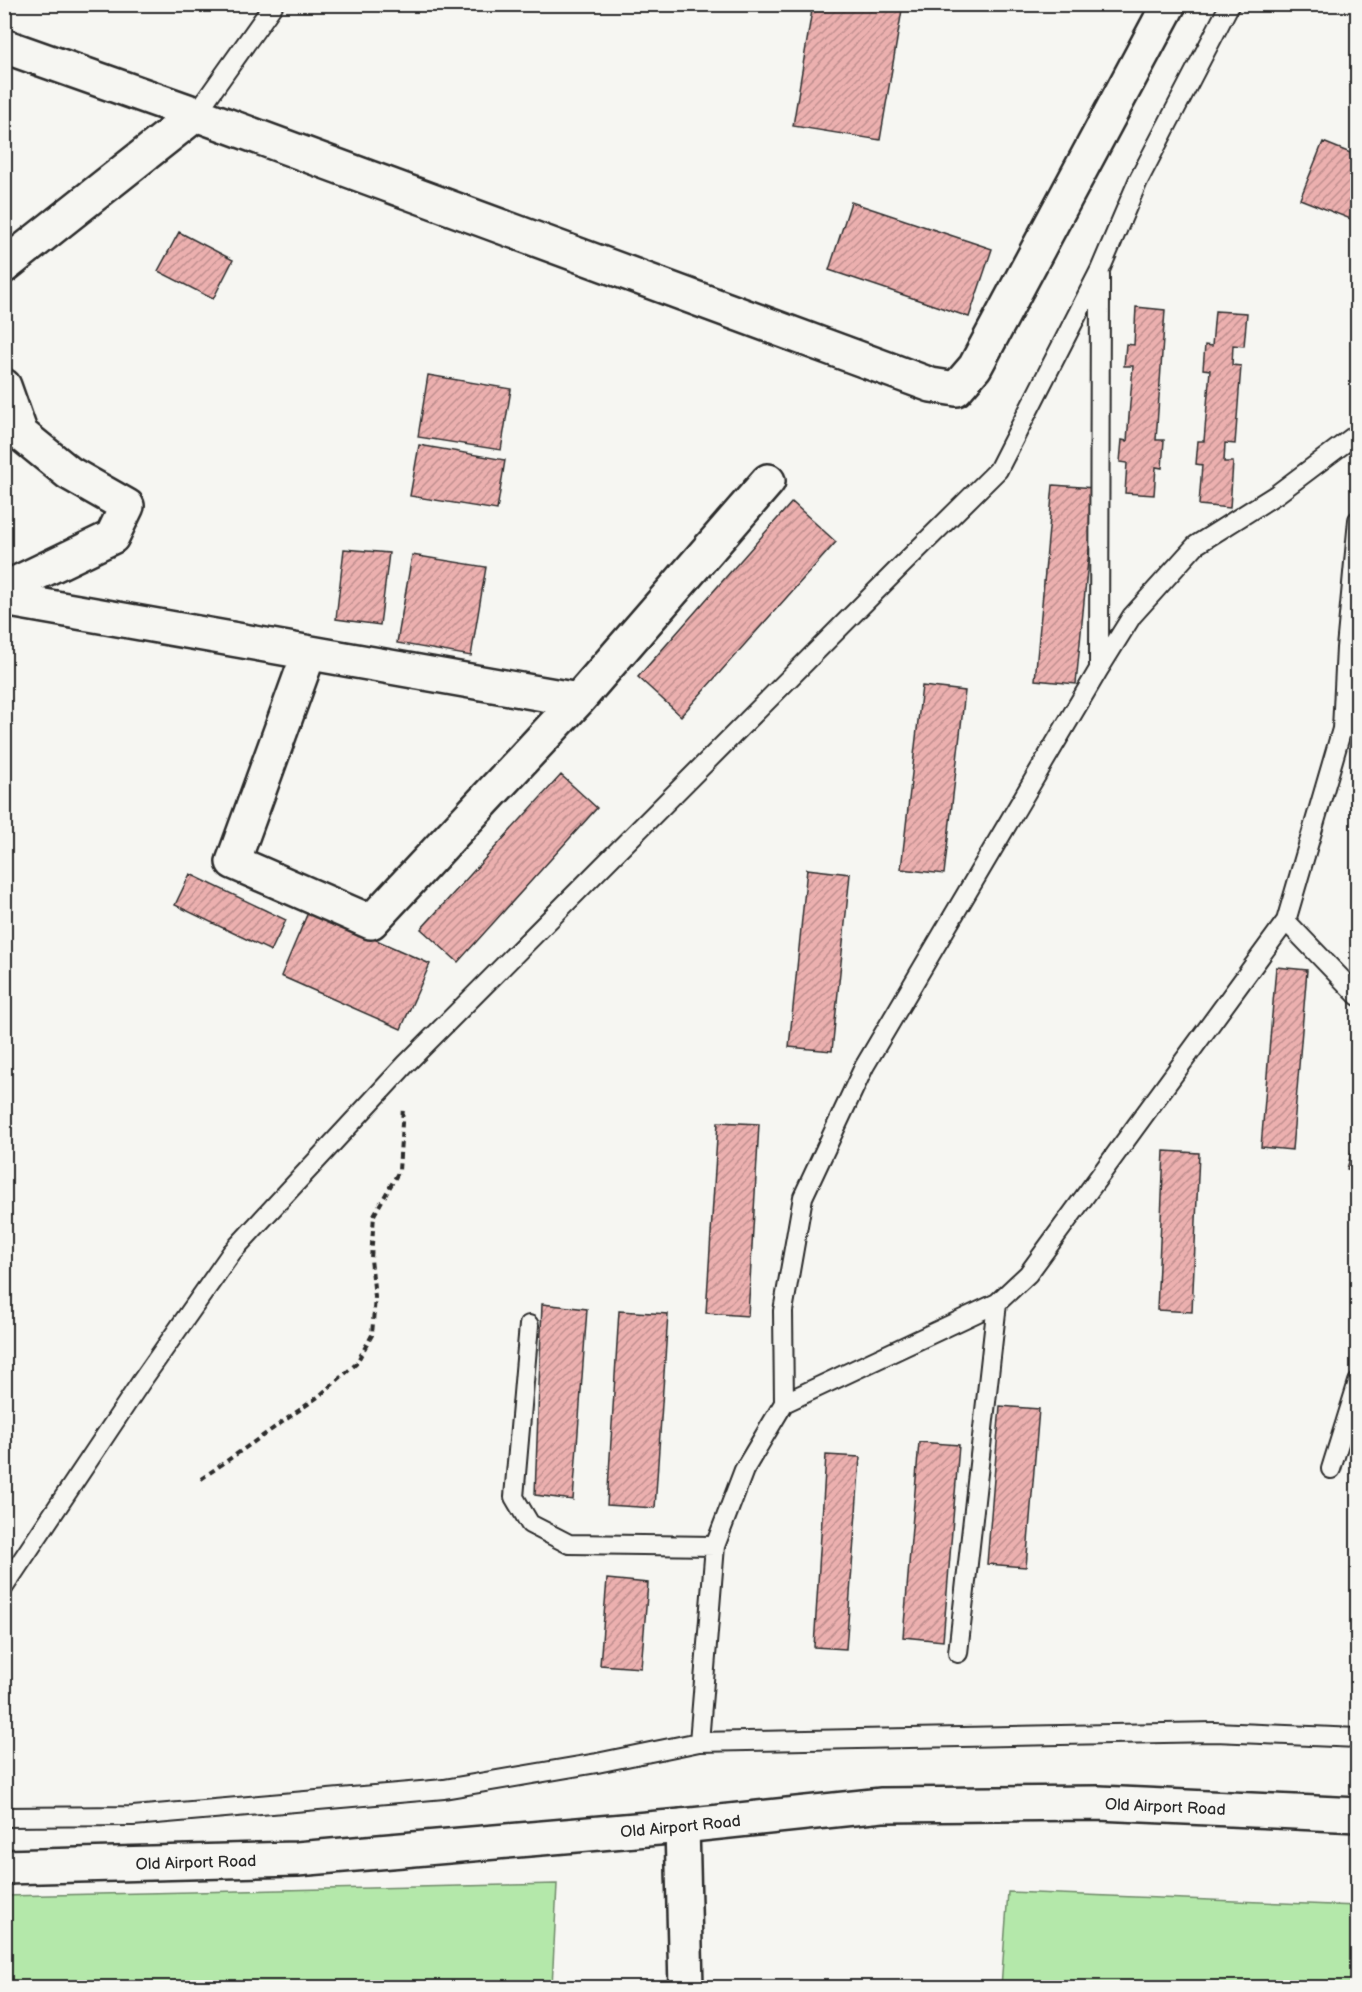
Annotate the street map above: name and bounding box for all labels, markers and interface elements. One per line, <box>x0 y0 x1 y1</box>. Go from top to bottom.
street label: Old Airport Road <box>1104 1795 1226 1820</box>
street label: Old Airport Road <box>620 1812 742 1842</box>
street label: Old Airport Road <box>135 1852 257 1874</box>

